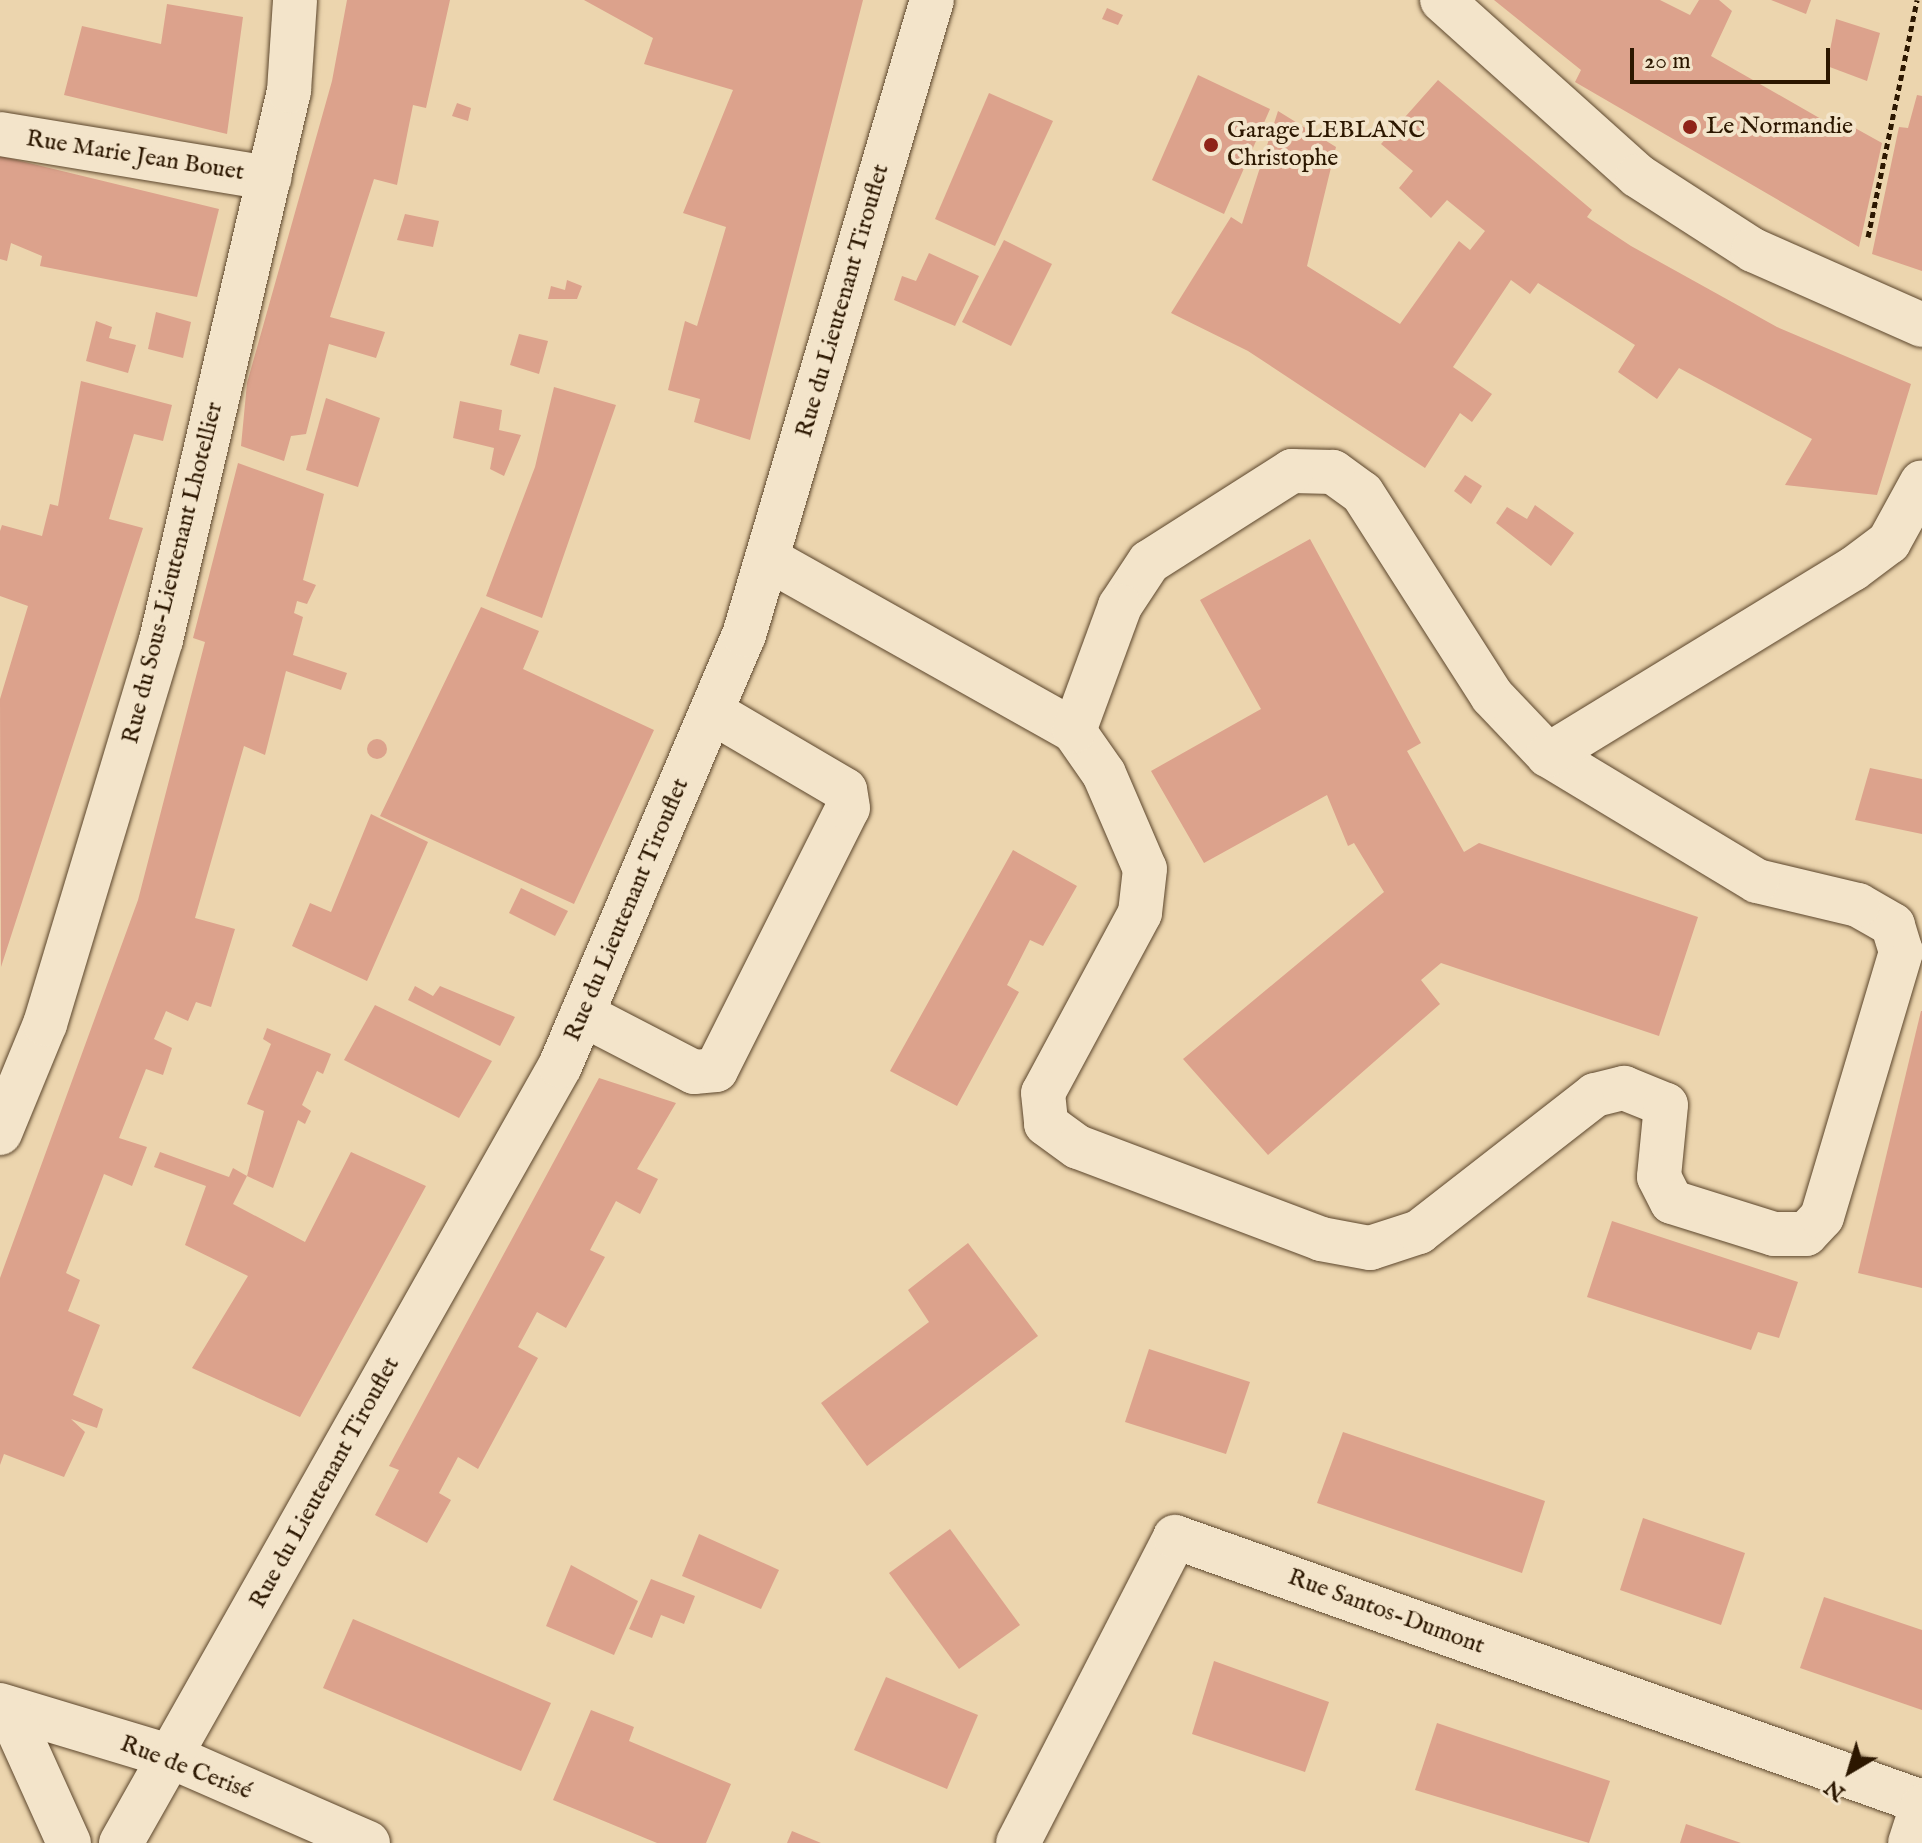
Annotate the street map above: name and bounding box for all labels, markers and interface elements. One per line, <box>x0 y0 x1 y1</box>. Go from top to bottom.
scale bar <box>1634 32 1834 82</box>
text: 20 m <box>1644 46 1691 77</box>
place label: Le Normandie <box>1706 113 1853 141</box>
place label: Garage LEBLANC Christophe <box>1227 117 1425 173</box>
marker: Le Normandie <box>1681 118 1699 136</box>
street label: Rue Marie Jean Bouet <box>24 125 246 187</box>
marker: Garage LEBLANC Christophe <box>1202 136 1220 154</box>
street label: Rue du Lieutenant Tirouflet <box>790 161 896 441</box>
street label: Rue du Sous-Lieutenant Lhotellier <box>117 399 229 747</box>
street label: Rue du Lieutenant Tirouflet <box>558 774 696 1046</box>
street label: Rue du Lieutenant Tirouflet <box>244 1352 406 1614</box>
street label: Rue Santos-Dumont <box>1284 1563 1488 1661</box>
street label: Rue de Cerisé <box>116 1730 256 1806</box>
north arrow <box>1810 1731 1890 1811</box>
text: N <box>1819 1773 1851 1807</box>

